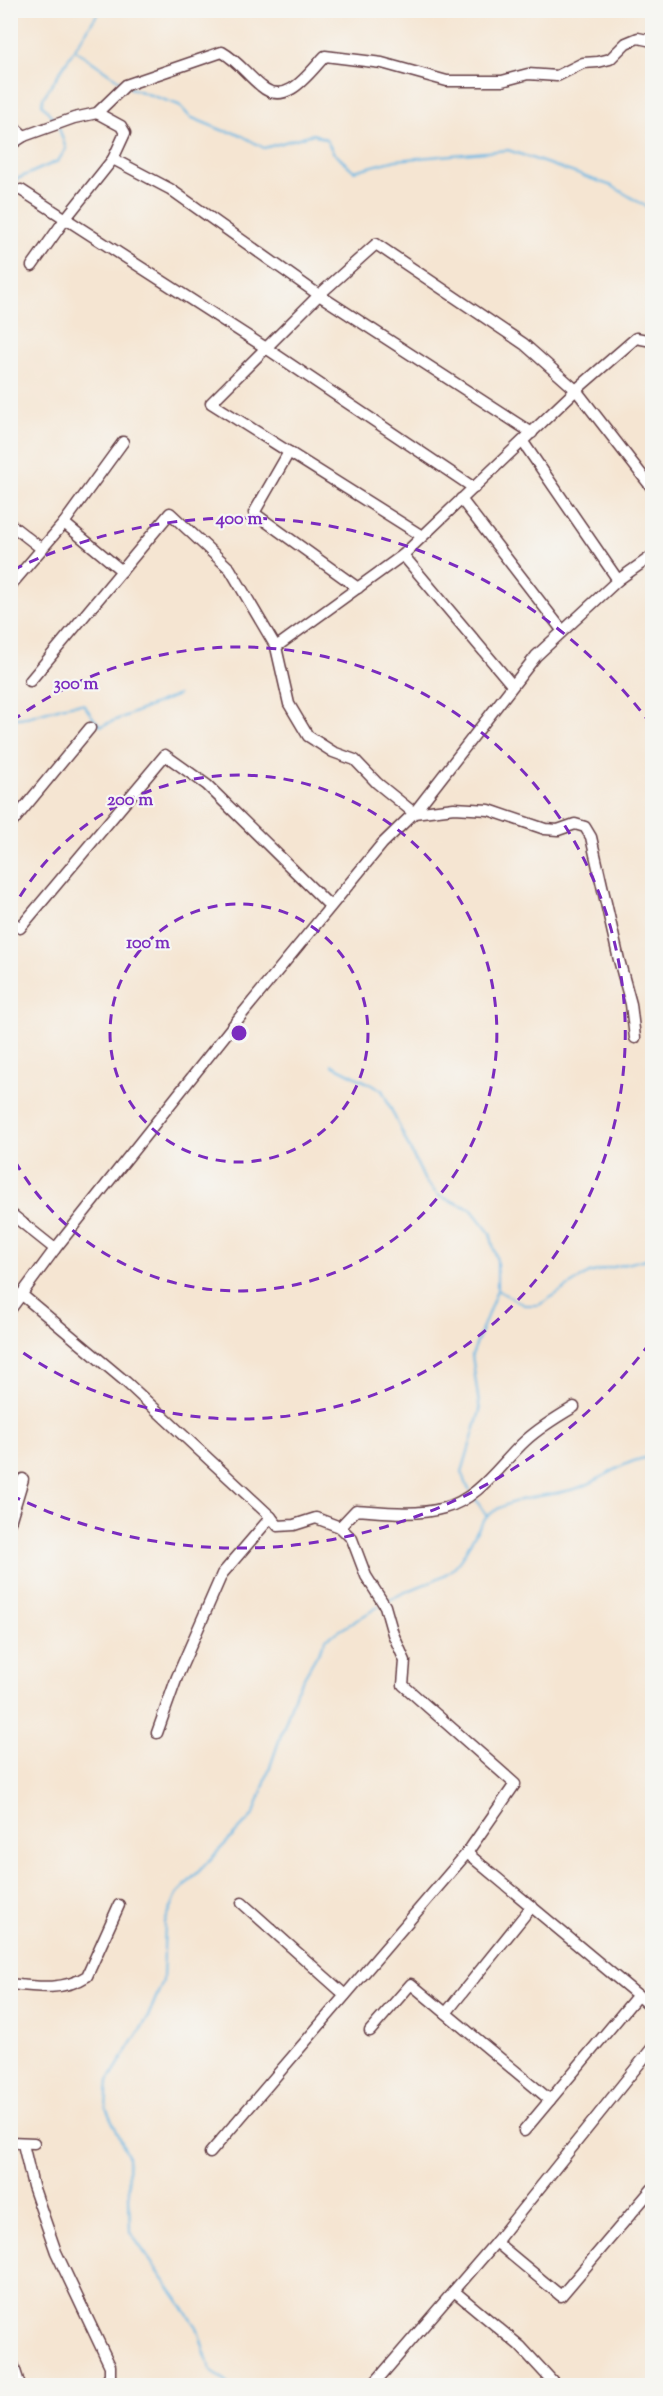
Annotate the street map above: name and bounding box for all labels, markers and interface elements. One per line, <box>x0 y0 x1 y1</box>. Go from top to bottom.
text: 400 m <box>215 507 262 533</box>
text: 300 m <box>54 672 99 698</box>
text: 200 m <box>107 788 153 814</box>
text: 100 m <box>126 931 170 957</box>
centre of rings <box>229 1023 249 1043</box>

